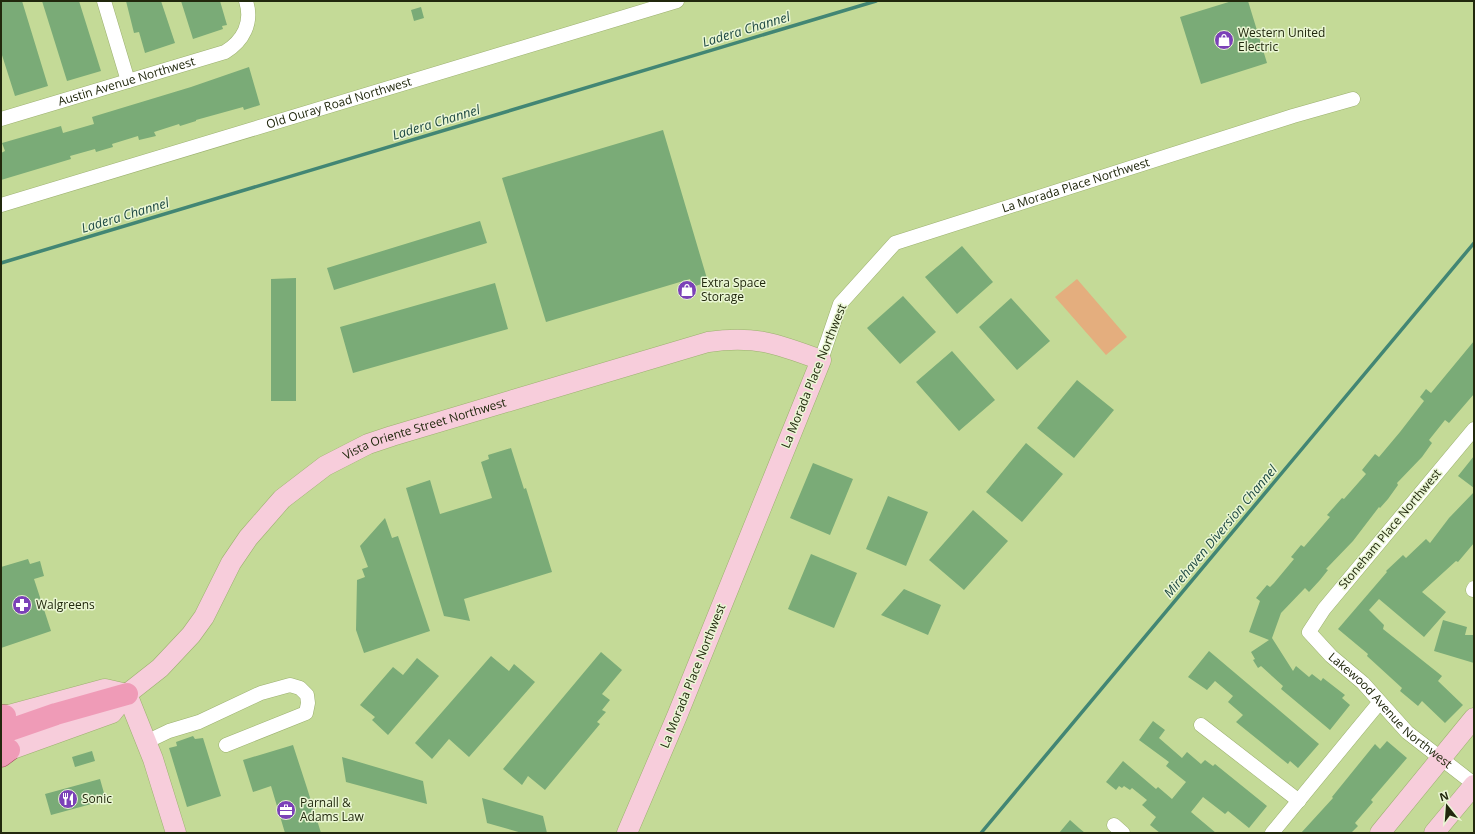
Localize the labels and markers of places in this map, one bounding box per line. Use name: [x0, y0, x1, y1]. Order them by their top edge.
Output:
place label: Western United Electric: [1238, 24, 1325, 55]
shop icon: Western United Electric: [1213, 29, 1235, 51]
place label: Extra Space Storage: [701, 274, 766, 305]
shop icon: Extra Space Storage: [676, 279, 698, 301]
pharmacy icon: Walgreens: [11, 594, 33, 616]
place label: Walgreens: [36, 596, 95, 613]
restaurant icon: Sonic: [57, 788, 79, 810]
place label: Sonic: [82, 790, 112, 807]
place label: Parnall & Adams Law: [300, 794, 364, 825]
office icon: Parnall & Adams Law: [275, 799, 297, 821]

